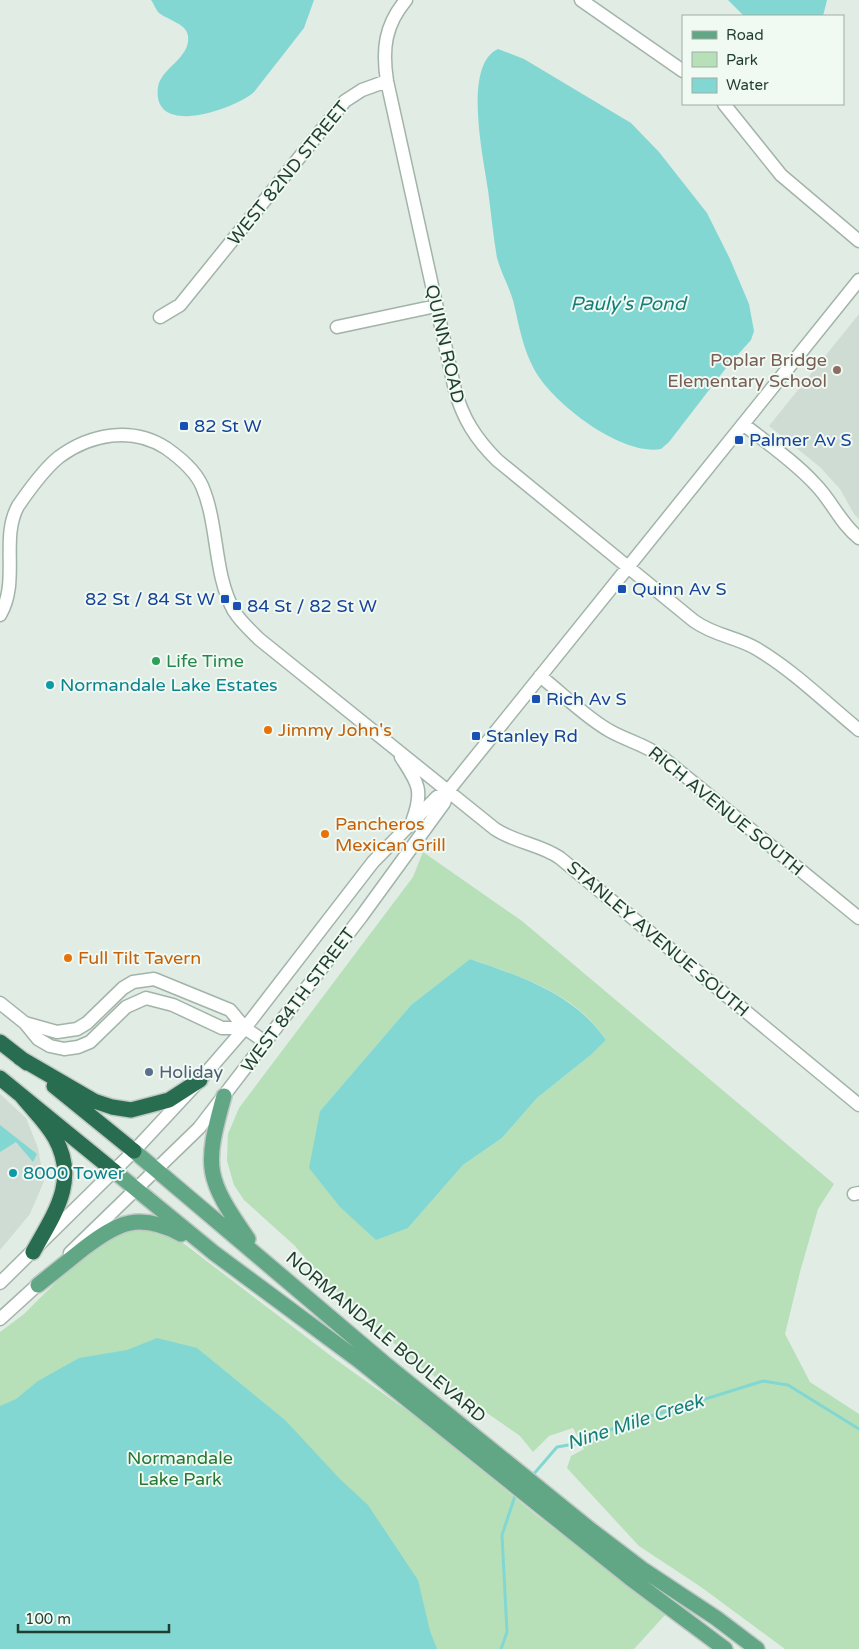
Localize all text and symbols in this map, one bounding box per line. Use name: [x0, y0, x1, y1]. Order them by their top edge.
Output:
legend: [682, 15, 844, 105]
text: Road: [726, 26, 764, 44]
text: Park: [726, 51, 758, 69]
text: Water: [726, 76, 769, 94]
street label: WEST 82ND STREET: [223, 96, 353, 250]
street label: QUINN ROAD: [421, 283, 469, 405]
water label: Pauly's Pond: [570, 293, 688, 315]
place label: Poplar Bridge Elementary School: [667, 349, 827, 392]
marker: Poplar Bridge Elementary School: [831, 364, 843, 376]
place label: 82 St W: [194, 415, 262, 437]
marker: 82 St W: [178, 420, 190, 432]
place label: Palmer Av S: [749, 429, 852, 451]
marker: Palmer Av S: [733, 434, 745, 446]
place label: Quinn Av S: [632, 578, 727, 600]
marker: Quinn Av S: [616, 583, 628, 595]
place label: 82 St / 84 St W: [85, 588, 215, 610]
marker: 82 St / 84 St W: [219, 593, 231, 605]
place label: 84 St / 82 St W: [247, 595, 377, 617]
marker: 84 St / 82 St W: [231, 600, 243, 612]
place label: Life Time: [166, 650, 244, 672]
marker: Life Time: [150, 655, 162, 667]
place label: Normandale Lake Estates: [60, 674, 278, 696]
marker: Normandale Lake Estates: [44, 679, 56, 691]
place label: Rich Av S: [546, 688, 627, 710]
marker: Rich Av S: [530, 693, 542, 705]
place label: Jimmy John's: [278, 719, 392, 741]
marker: Jimmy John's: [262, 724, 274, 736]
place label: Stanley Rd: [486, 725, 578, 747]
marker: Stanley Rd: [470, 730, 482, 742]
street label: RICH AVENUE SOUTH: [644, 742, 808, 880]
place label: Pancheros Mexican Grill: [335, 813, 446, 856]
marker: Pancheros Mexican Grill: [319, 828, 331, 840]
street label: STANLEY AVENUE SOUTH: [562, 856, 754, 1022]
street label: WEST 84TH STREET: [236, 923, 360, 1077]
place label: Full Tilt Tavern: [78, 947, 201, 969]
marker: Full Tilt Tavern: [62, 952, 74, 964]
place label: Holiday: [159, 1061, 224, 1083]
marker: Holiday: [143, 1066, 155, 1078]
place label: 8000 Tower: [23, 1162, 125, 1184]
marker: 8000 Tower: [7, 1167, 19, 1179]
street label: NORMANDALE BOULEVARD: [281, 1247, 491, 1427]
water label: Nine Mile Creek: [564, 1389, 708, 1454]
park label: Normandale Lake Park: [127, 1447, 233, 1490]
scale bar: [18, 1602, 169, 1634]
text: 100 m: [25, 1610, 71, 1628]

